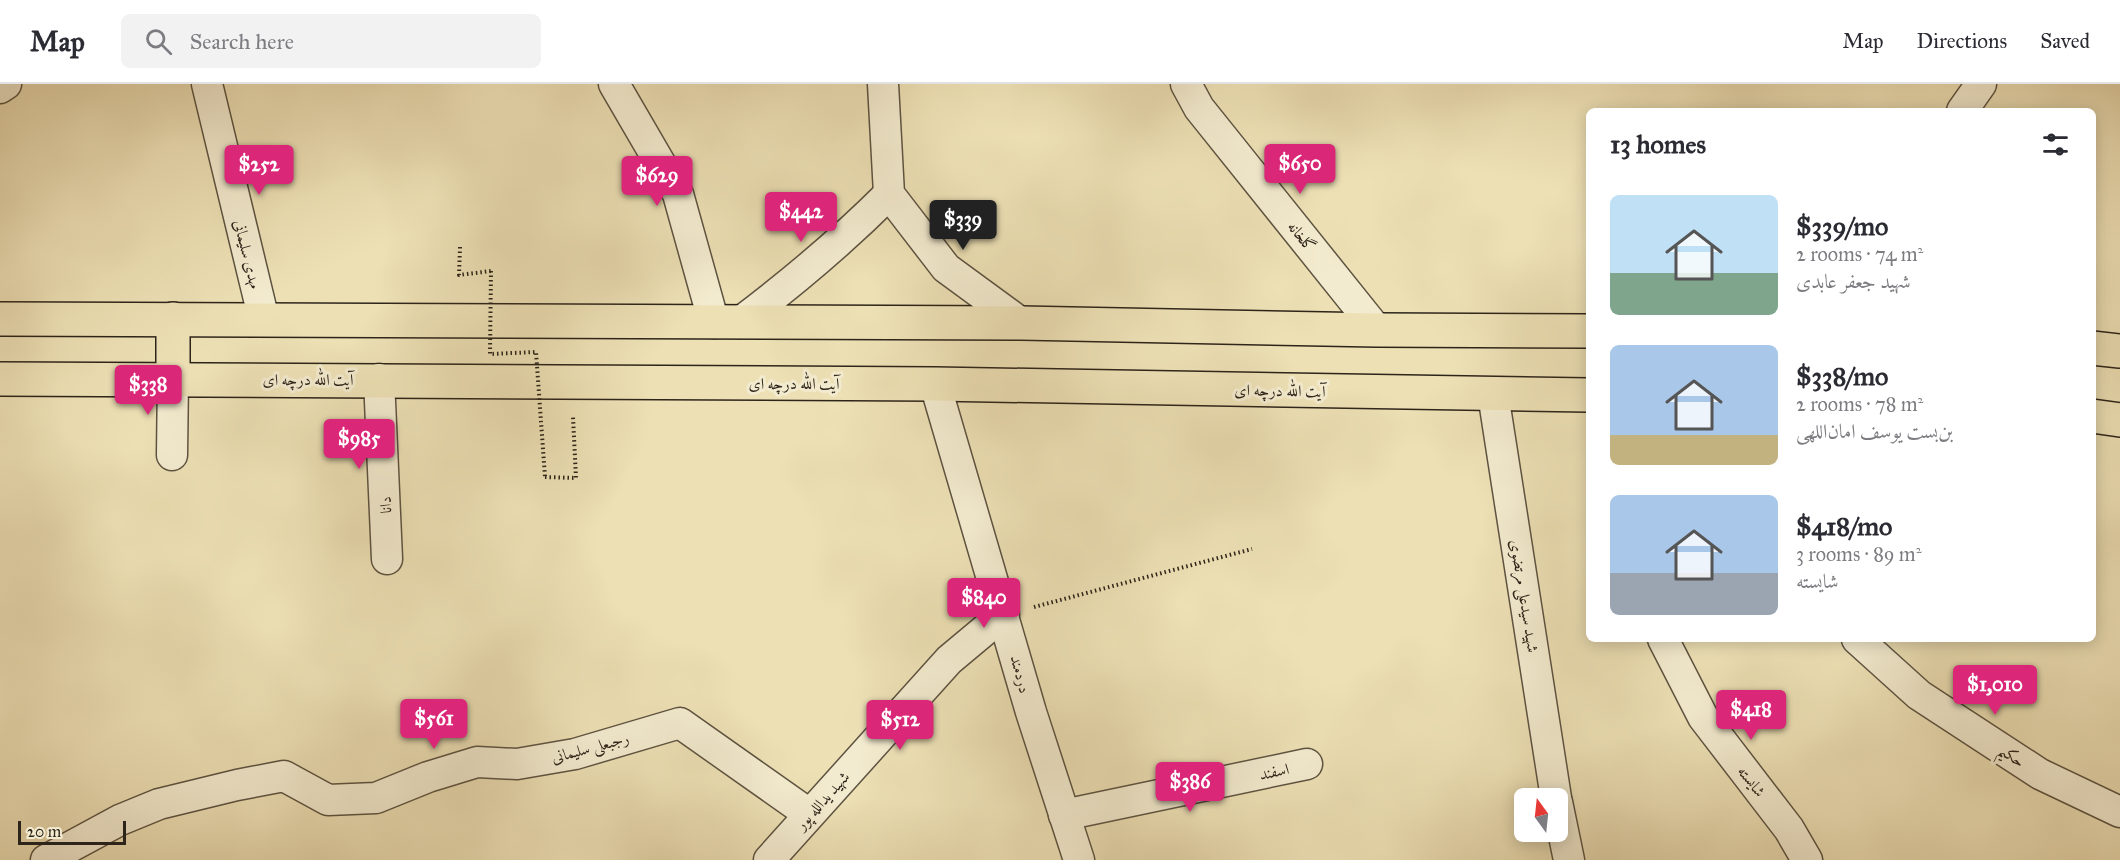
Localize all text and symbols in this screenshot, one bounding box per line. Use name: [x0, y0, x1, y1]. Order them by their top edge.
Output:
search box: [121, 14, 541, 68]
text: Map: [30, 24, 85, 59]
icon: search: [142, 25, 175, 58]
text: Search here: [190, 28, 294, 55]
text: Map: [1843, 28, 1884, 54]
text: Directions: [1917, 28, 2007, 54]
text: Saved: [2040, 28, 2090, 54]
text: 13 homes: [1610, 128, 1706, 160]
icon: filters: [2039, 128, 2072, 161]
pin: $650: [1264, 144, 1336, 195]
pin: $252: [223, 145, 295, 196]
text: $650: [1278, 151, 1322, 175]
text: $252: [239, 152, 279, 176]
pin: $629: [621, 156, 693, 207]
text: $629: [636, 163, 678, 187]
pin: $442: [765, 192, 837, 243]
text: $442: [779, 199, 823, 223]
pin: $339: [927, 200, 999, 251]
text: $339: [944, 207, 982, 231]
text: $339/mo: [1796, 210, 1888, 242]
street label: گلخانه: [1284, 217, 1320, 255]
street label: مهدی سلیمانی: [229, 218, 265, 291]
icon: home: [1658, 219, 1730, 291]
text: 2 rooms · 74 m²: [1796, 242, 1923, 266]
text: شهید جعفر عابدی: [1796, 269, 1911, 293]
text: $338/mo: [1796, 360, 1888, 392]
pin: $338: [112, 365, 184, 416]
street label: آیت الله درچه ای: [262, 367, 355, 391]
icon: home: [1658, 369, 1730, 441]
street label: آیت الله درچه ای: [748, 371, 841, 395]
text: $338: [129, 372, 167, 396]
street label: آیت الله درچه ای: [1234, 377, 1327, 403]
text: 2 rooms · 78 m²: [1796, 392, 1923, 416]
pin: $985: [323, 419, 395, 470]
text: بن‌بست یوسف امان‌اللهی: [1796, 419, 1953, 443]
text: $985: [338, 426, 380, 450]
street label: دانا: [376, 496, 395, 514]
text: $418/mo: [1796, 510, 1892, 542]
icon: home: [1658, 519, 1730, 591]
street label: شهید سیدعلی مرتضوی: [1504, 538, 1543, 654]
text: 3 rooms · 89 m²: [1796, 542, 1921, 566]
text: شایسته: [1796, 569, 1839, 593]
pin: $840: [948, 578, 1020, 629]
text: $840: [961, 585, 1007, 609]
street label: دردمند: [1006, 653, 1035, 695]
pin: $1,010: [1946, 665, 2044, 716]
text: $1,010: [1967, 672, 2023, 696]
pin: $418: [1715, 690, 1787, 741]
text: $418: [1730, 697, 1772, 721]
pin: $561: [398, 699, 470, 750]
pin: $512: [864, 700, 936, 751]
text: $561: [414, 706, 454, 730]
text: $512: [880, 707, 920, 731]
street label: رجبعلی سلیمانی: [549, 728, 632, 769]
street label: حکیم: [1991, 740, 2029, 777]
street label: اسفند: [1257, 759, 1291, 784]
pin: $386: [1154, 762, 1226, 813]
street label: شایسته: [1734, 762, 1770, 801]
street label: شهید یدالله پور: [790, 767, 855, 836]
text: $386: [1170, 769, 1210, 793]
north arrow: [1514, 788, 1568, 842]
map controls: [1514, 788, 1568, 842]
scale bar: [18, 818, 126, 846]
text: 20 m: [27, 822, 61, 841]

